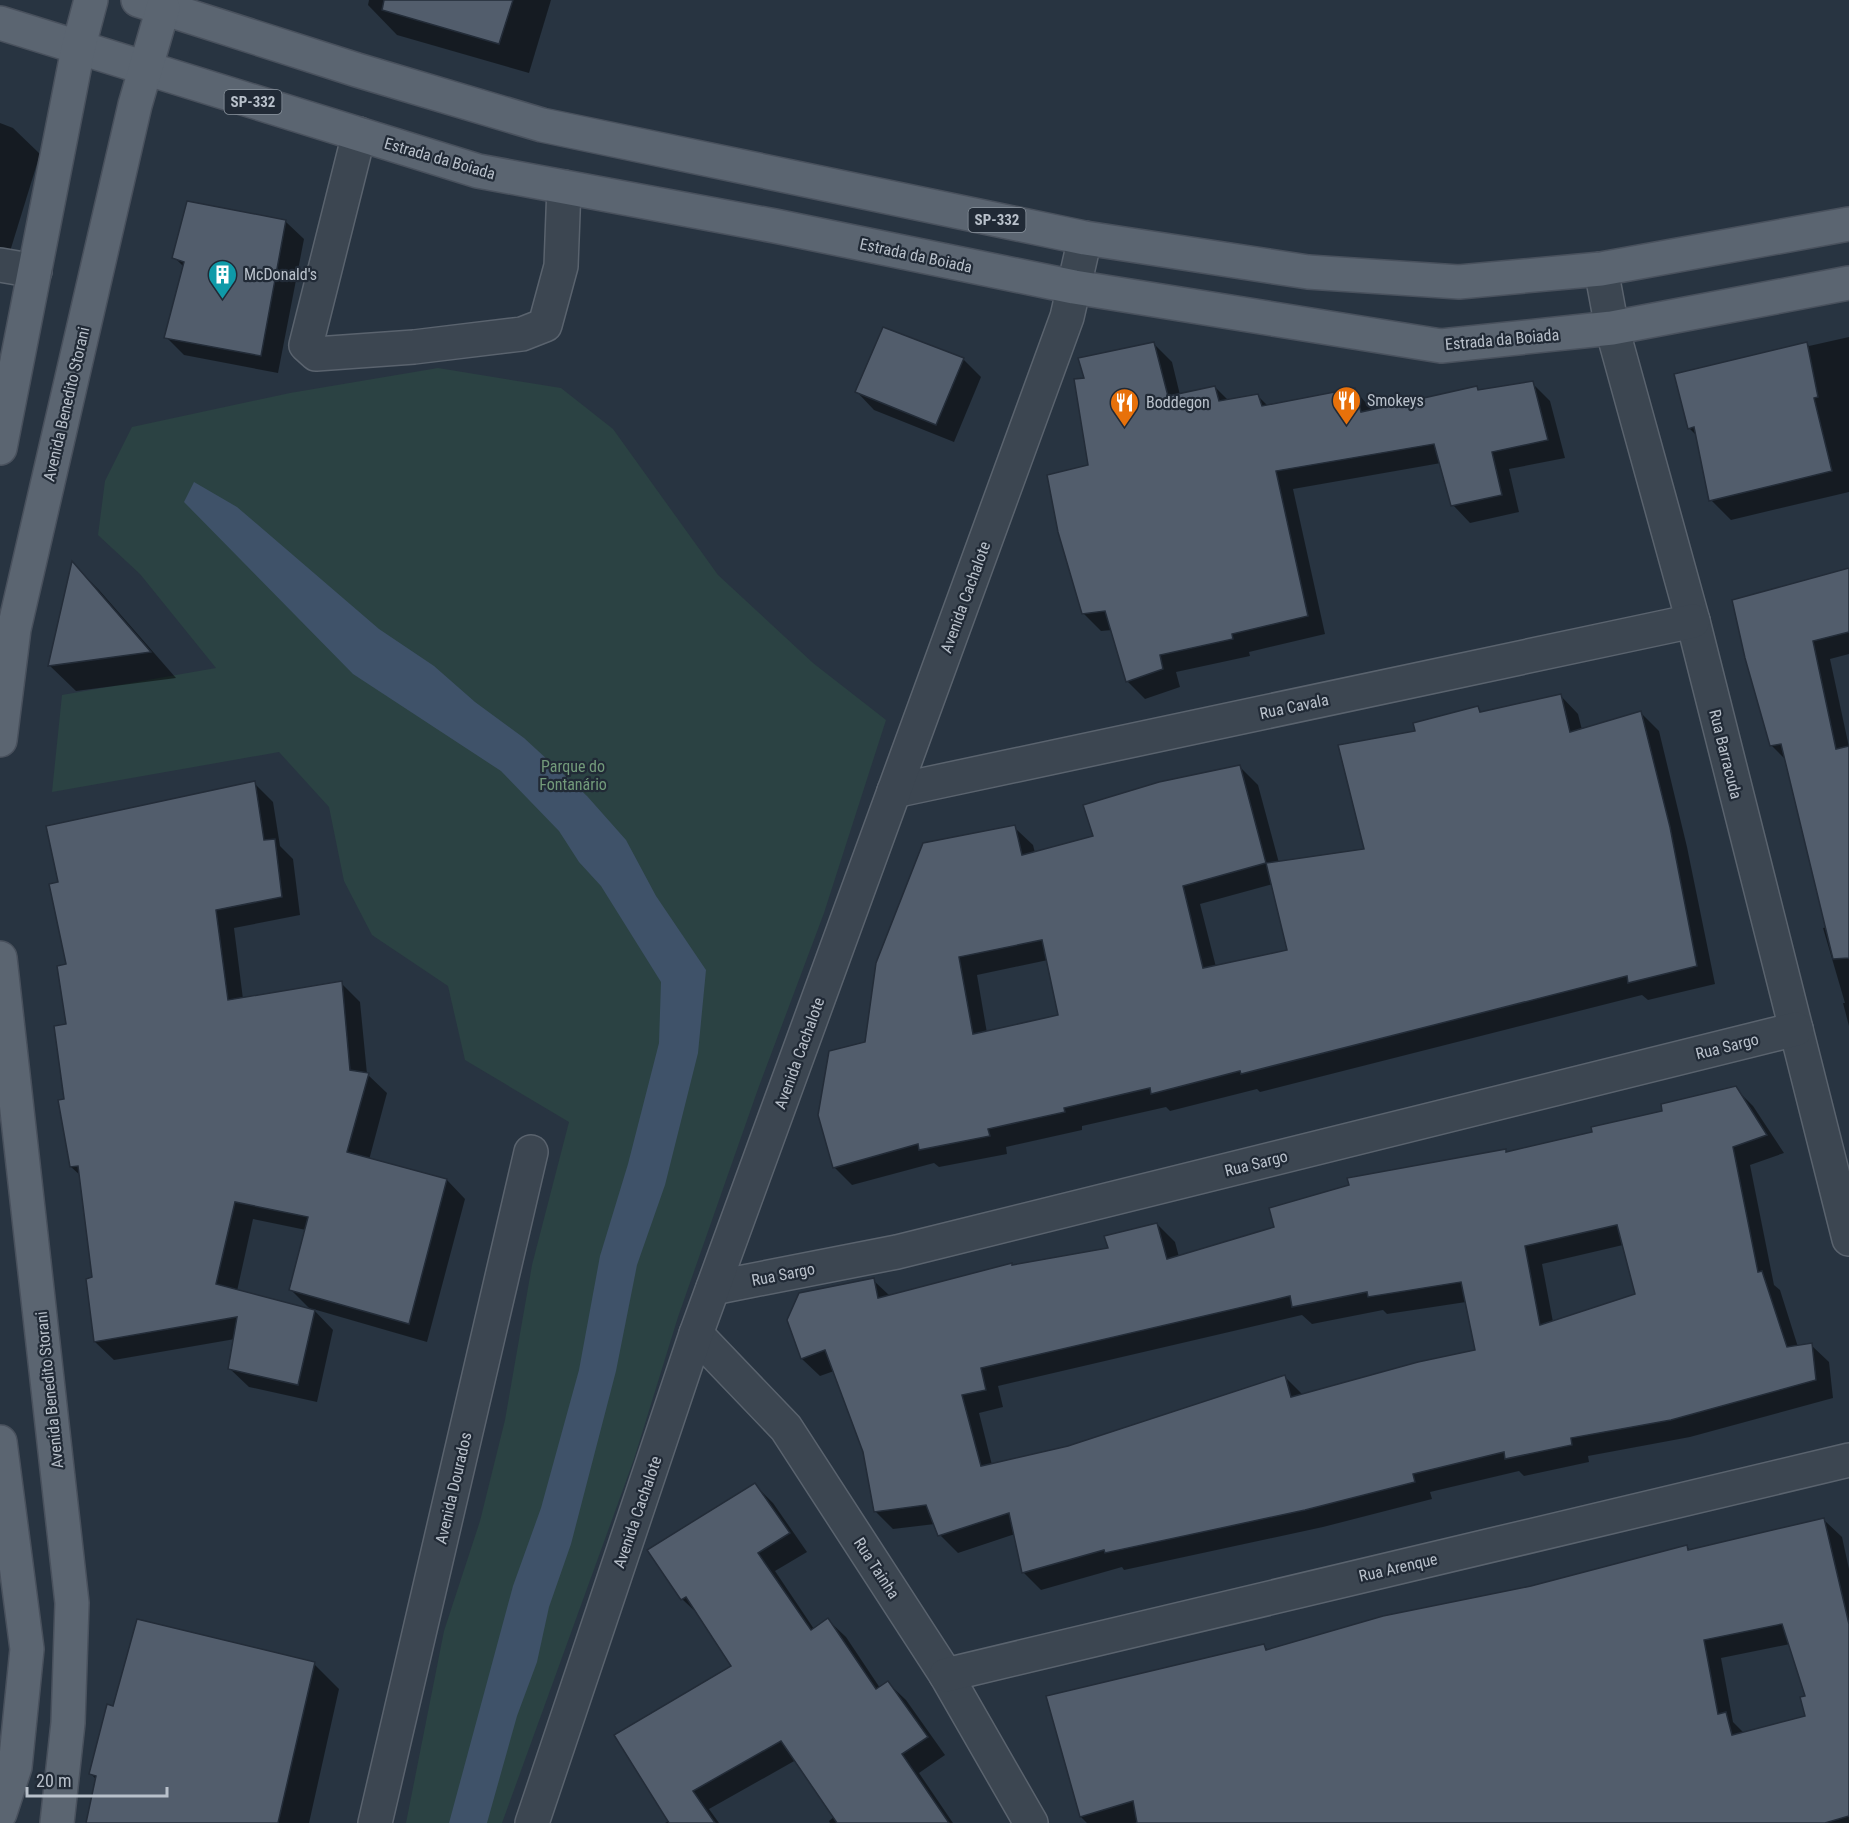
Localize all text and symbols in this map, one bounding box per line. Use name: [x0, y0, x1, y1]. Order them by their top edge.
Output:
road number: SP-332: [224, 90, 282, 114]
street label: Estrada da Boiada: [382, 134, 497, 183]
road number: SP-332: [968, 208, 1026, 232]
street label: Estrada da Boiada: [858, 234, 974, 277]
building icon: McDonald's: [207, 258, 239, 300]
place label: McDonald's: [244, 265, 317, 284]
street label: Avenida Benedito Storani: [39, 325, 93, 483]
street label: Estrada da Boiada: [1444, 325, 1560, 354]
restaurant icon: Smokeys: [1330, 384, 1362, 426]
restaurant icon: Boddegon: [1109, 386, 1141, 428]
place label: Smokeys: [1367, 391, 1424, 410]
place label: Boddegon: [1146, 393, 1210, 412]
street label: Avenida Cachalote: [936, 539, 994, 656]
street label: Rua Cavala: [1258, 690, 1330, 723]
street label: Rua Barracuda: [1705, 707, 1746, 801]
park label: Parque do Fontanário: [539, 757, 607, 794]
street label: Avenida Cachalote: [770, 995, 828, 1112]
street label: Rua Sargo: [1694, 1030, 1761, 1063]
street label: Rua Sargo: [1223, 1147, 1290, 1180]
street label: Rua Sargo: [750, 1259, 816, 1290]
street label: Avenida Benedito Storani: [32, 1311, 67, 1469]
street label: Avenida Dourados: [431, 1430, 476, 1546]
street label: Avenida Cachalote: [609, 1454, 666, 1571]
street label: Rua Tainha: [850, 1534, 903, 1602]
street label: Rua Arenque: [1357, 1549, 1439, 1586]
scale bar: [27, 1760, 166, 1798]
text: 20 m: [36, 1770, 71, 1791]

